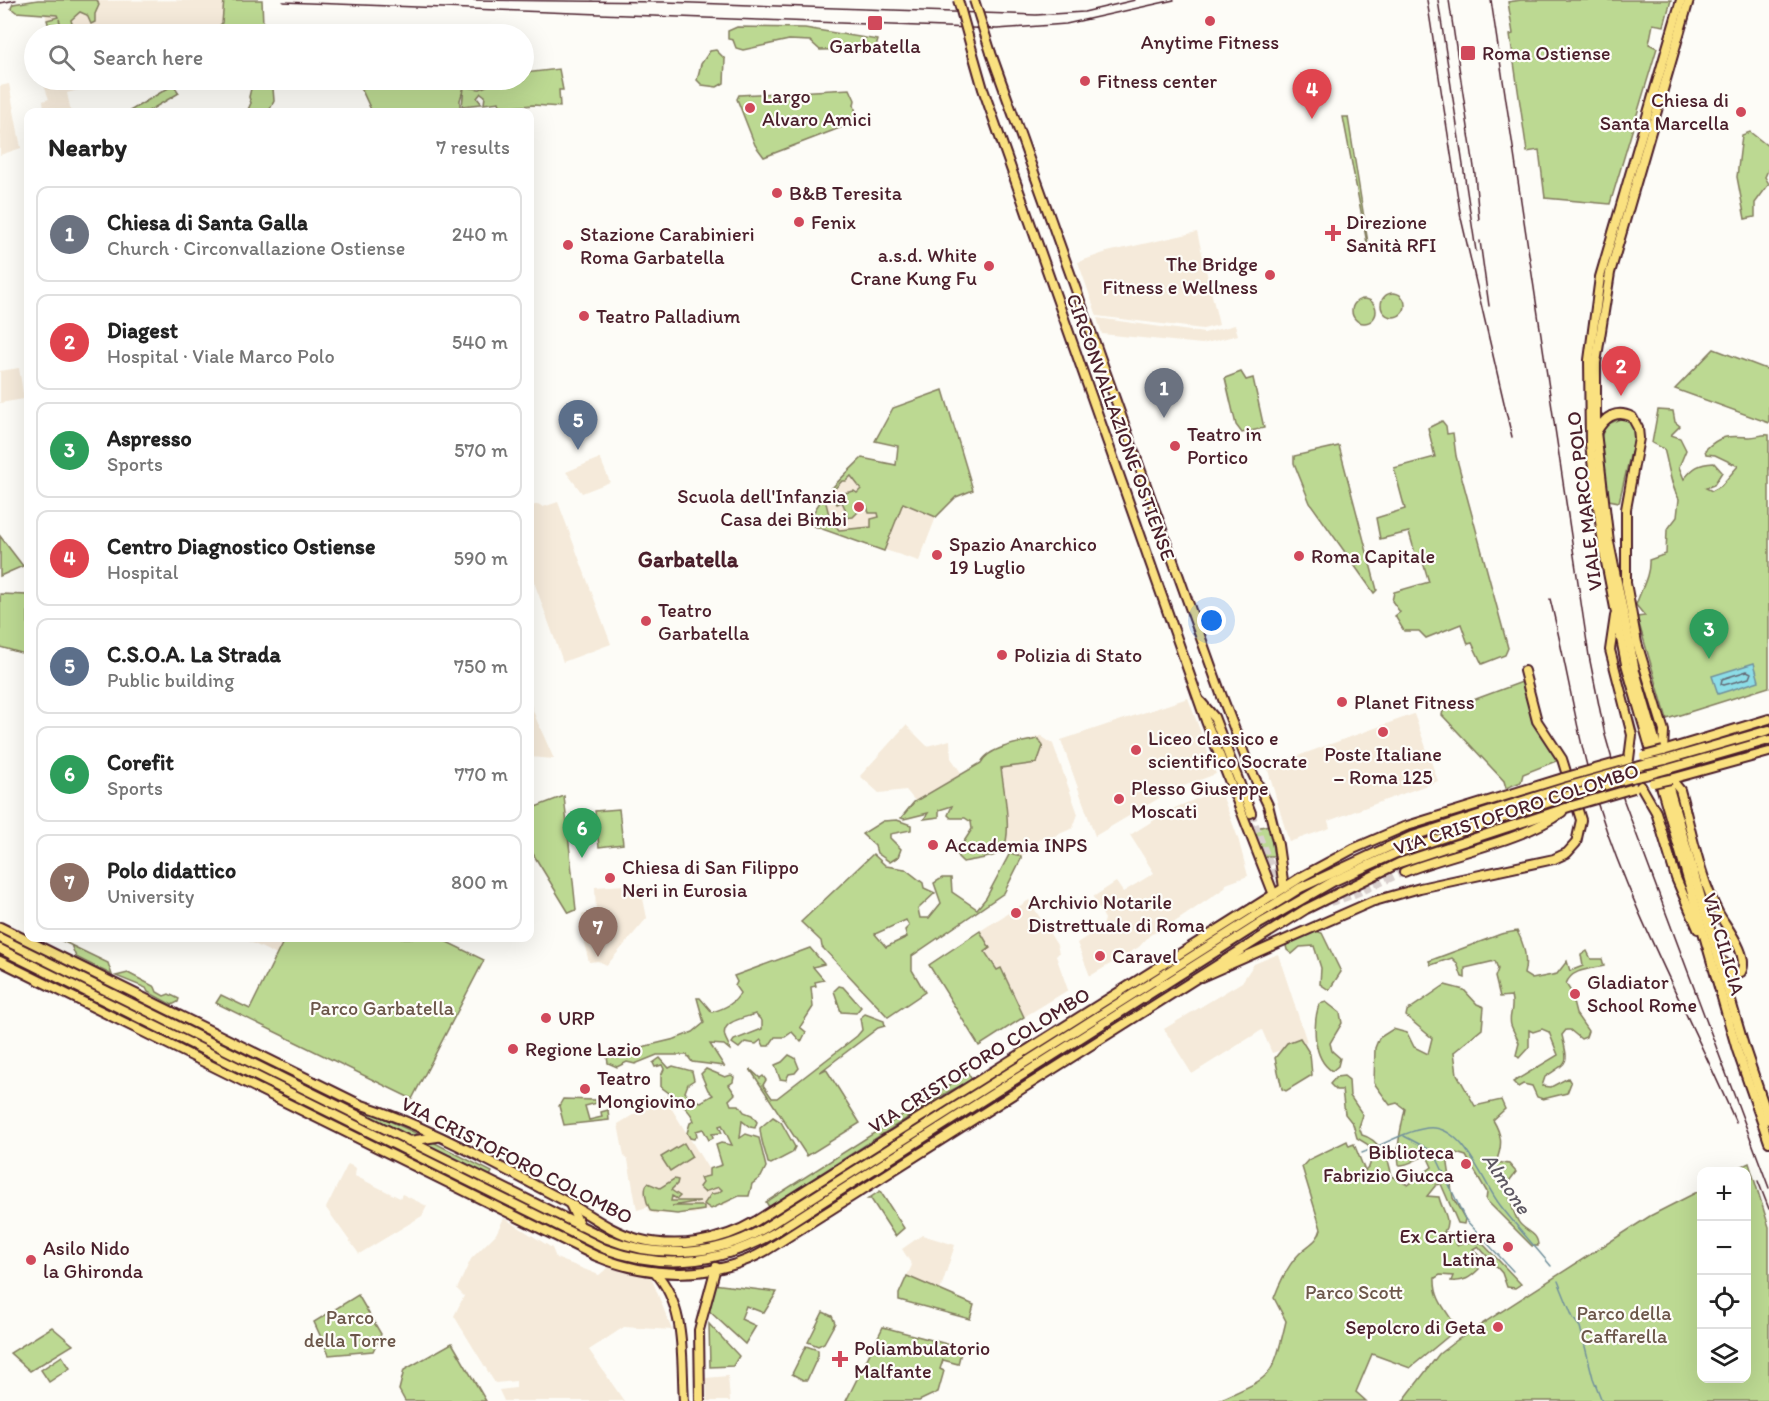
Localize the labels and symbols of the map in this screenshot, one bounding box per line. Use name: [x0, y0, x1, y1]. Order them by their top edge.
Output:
marker: Garbatella: [866, 14, 884, 32]
marker: Anytime Fitness: [1203, 14, 1217, 28]
place label: Anytime Fitness: [1141, 30, 1279, 54]
place label: Garbatella: [829, 34, 921, 58]
place label: Roma Ostiense: [1482, 41, 1611, 65]
marker: Roma Ostiense: [1459, 44, 1477, 62]
place label: Fitness center: [1097, 69, 1218, 93]
pin: 4: [1292, 70, 1332, 119]
marker: Fitness center: [1078, 74, 1092, 88]
place label: Largo Alvaro Amici: [762, 84, 872, 131]
place label: Chiesa di Santa Marcella: [1600, 88, 1729, 135]
marker: Largo Alvaro Amici: [743, 101, 757, 115]
marker: Chiesa di Santa Marcella: [1734, 105, 1748, 119]
place label: B&B Teresita: [789, 181, 903, 205]
marker: B&B Teresita: [770, 186, 784, 200]
place label: Fenix: [811, 210, 857, 234]
place label: Direzione Sanità RFI: [1346, 210, 1436, 257]
marker: Fenix: [792, 215, 806, 229]
place label: Stazione Carabinieri Roma Garbatella: [580, 222, 755, 269]
marker: Direzione Sanità RFI: [1324, 224, 1342, 242]
marker: Stazione Carabinieri Roma Garbatella: [561, 238, 575, 252]
place label: a.s.d. White Crane Kung Fu: [850, 243, 977, 290]
place label: The Bridge Fitness e Wellness: [1102, 252, 1258, 299]
marker: a.s.d. White Crane Kung Fu: [982, 259, 996, 273]
marker: The Bridge Fitness e Wellness: [1263, 268, 1277, 282]
street label: CIRCONVALLAZIONE OSTIENSE: [1061, 290, 1181, 564]
place label: Teatro Palladium: [596, 304, 741, 328]
marker: Teatro Palladium: [577, 309, 591, 323]
pin: 2: [1602, 346, 1640, 396]
pin: 1: [1144, 368, 1184, 418]
pin: 5: [558, 400, 598, 450]
street label: VIALE MARCO POLO: [1561, 410, 1607, 592]
place label: Teatro in Portico: [1187, 422, 1262, 469]
marker: Teatro in Portico: [1168, 439, 1182, 453]
place label: Scuola dell'Infanzia Casa dei Bimbi: [677, 484, 848, 531]
marker: Scuola dell'Infanzia Casa dei Bimbi: [852, 500, 866, 514]
place label: Spazio Anarchico 19 Luglio: [949, 532, 1097, 579]
place label: Roma Capitale: [1311, 544, 1435, 568]
district label: Garbatella: [638, 546, 739, 573]
marker: Spazio Anarchico 19 Luglio: [930, 548, 944, 562]
marker: Roma Capitale: [1292, 549, 1306, 563]
place label: Teatro Garbatella: [658, 598, 750, 645]
your location: [1197, 606, 1226, 635]
pin: 3: [1690, 610, 1728, 659]
marker: Teatro Garbatella: [639, 614, 653, 628]
place label: Polizia di Stato: [1014, 643, 1142, 667]
marker: Polizia di Stato: [995, 648, 1009, 662]
place label: Planet Fitness: [1354, 690, 1475, 714]
marker: Planet Fitness: [1335, 695, 1349, 709]
marker: Poste Italiane – Roma 125: [1376, 725, 1390, 739]
place label: Liceo classico e scientifico Socrate: [1148, 726, 1307, 773]
place label: Poste Italiane – Roma 125: [1324, 742, 1442, 789]
marker: Liceo classico e scientifico Socrate: [1129, 743, 1143, 757]
street label: VIA CRISTOFORO COLOMBO: [1390, 758, 1642, 860]
place label: Plesso Giuseppe Moscati: [1131, 776, 1269, 823]
marker: Plesso Giuseppe Moscati: [1112, 792, 1126, 806]
pin: 6: [562, 808, 602, 858]
place label: Accademia INPS: [945, 833, 1088, 857]
marker: Accademia INPS: [926, 838, 940, 852]
place label: Chiesa di San Filippo Neri in Eurosia: [622, 855, 799, 902]
marker: Chiesa di San Filippo Neri in Eurosia: [603, 871, 617, 885]
place label: Archivio Notarile Distrettuale di Roma: [1028, 890, 1205, 937]
street label: VIA CILICIA: [1698, 890, 1750, 998]
marker: Archivio Notarile Distrettuale di Roma: [1009, 906, 1023, 920]
pin: 7: [578, 908, 618, 957]
place label: Caravel: [1112, 944, 1178, 968]
marker: Caravel: [1093, 949, 1107, 963]
place label: Gladiator School Rome: [1587, 970, 1697, 1017]
street label: VIA CRISTOFORO COLOMBO: [864, 982, 1094, 1138]
marker: Gladiator School Rome: [1568, 987, 1582, 1001]
park label: Parco Garbatella: [310, 996, 455, 1020]
place label: URP: [558, 1006, 595, 1030]
marker: URP: [539, 1011, 553, 1025]
place label: Regione Lazio: [525, 1037, 641, 1061]
marker: Regione Lazio: [506, 1042, 520, 1056]
place label: Teatro Mongiovino: [597, 1066, 696, 1113]
marker: Teatro Mongiovino: [578, 1082, 592, 1096]
street label: VIA CRISTOFORO COLOMBO: [397, 1091, 637, 1229]
place label: Biblioteca Fabrizio Giucca: [1323, 1140, 1455, 1187]
water label: Almone: [1477, 1147, 1537, 1219]
marker: Biblioteca Fabrizio Giucca: [1459, 1157, 1473, 1171]
place label: Ex Cartiera Latina: [1399, 1224, 1497, 1271]
place label: Asilo Nido la Ghironda: [43, 1236, 144, 1283]
marker: Ex Cartiera Latina: [1501, 1240, 1515, 1254]
marker: Asilo Nido la Ghironda: [24, 1253, 38, 1267]
park label: Parco Scott: [1305, 1280, 1403, 1304]
park label: Parco della Caffarella: [1576, 1301, 1672, 1348]
park label: Parco della Torre: [304, 1305, 396, 1352]
place label: Sepolcro di Geta: [1345, 1315, 1487, 1339]
marker: Sepolcro di Geta: [1491, 1320, 1505, 1334]
place label: Poliambulatorio Malfante: [854, 1336, 990, 1383]
marker: Poliambulatorio Malfante: [831, 1350, 849, 1368]

